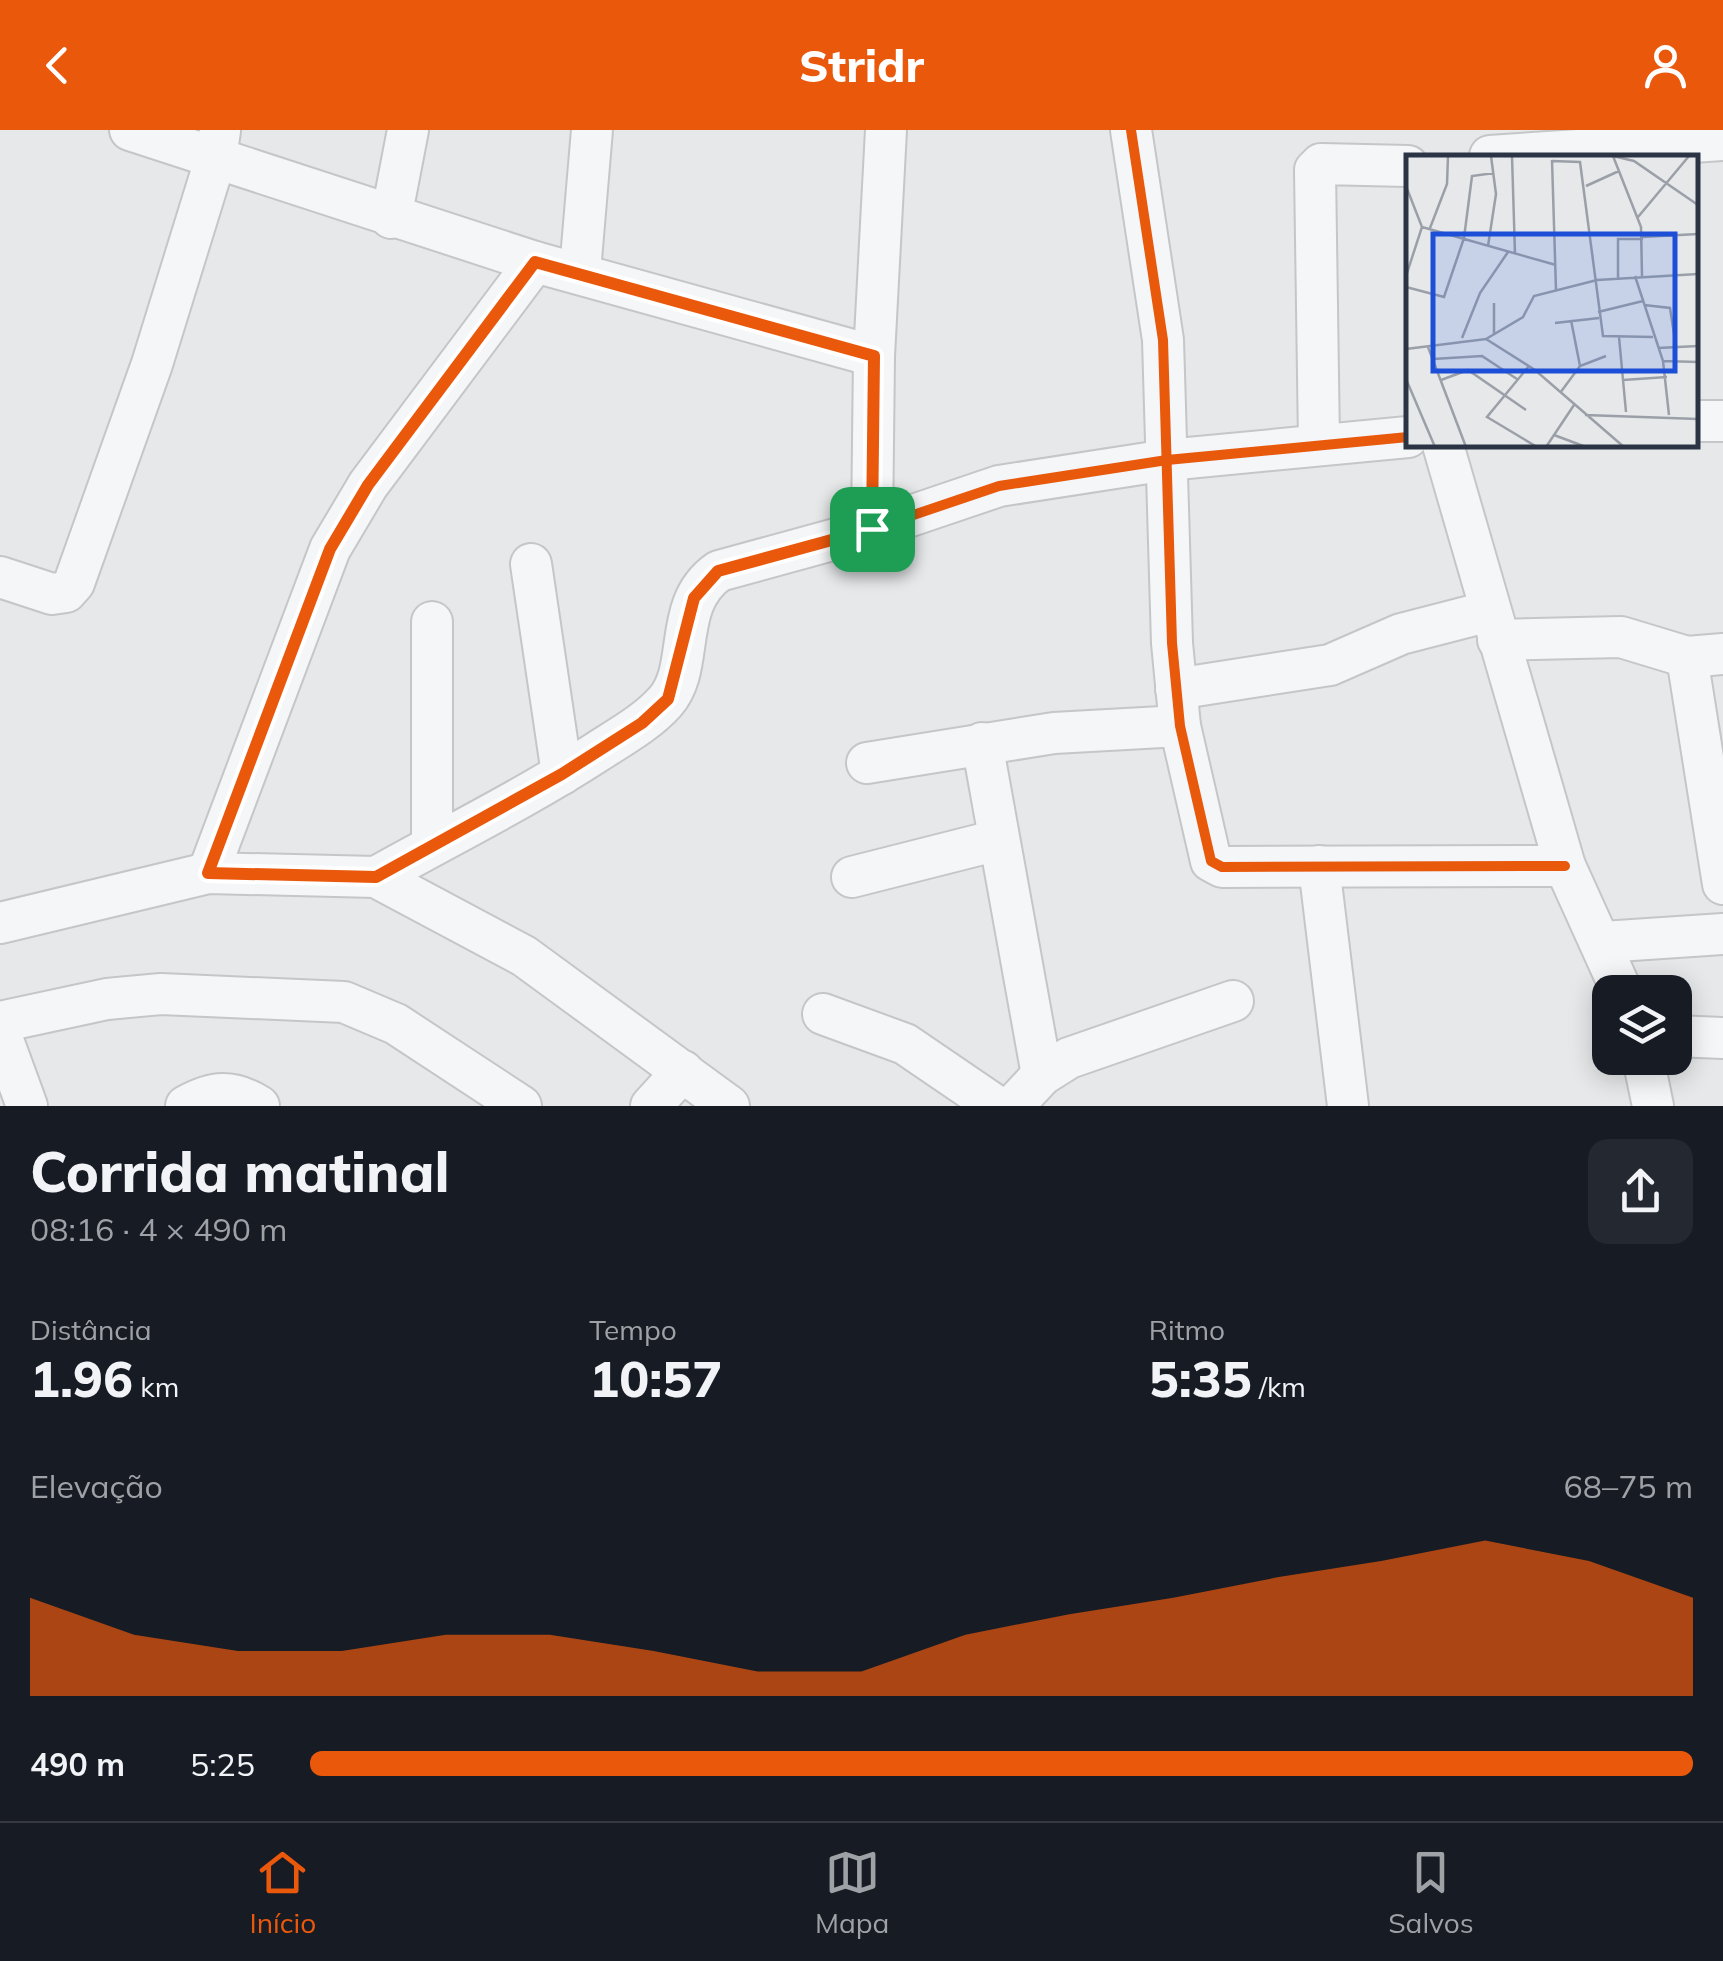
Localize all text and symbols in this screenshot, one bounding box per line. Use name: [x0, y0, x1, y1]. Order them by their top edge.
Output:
text: Stridr: [799, 37, 924, 93]
icon: back: [30, 38, 85, 93]
icon: person: [1638, 38, 1693, 93]
inset map: [1406, 155, 1698, 448]
pin: [830, 487, 915, 572]
icon: arrive: [845, 502, 900, 557]
map controls: [1592, 975, 1692, 1075]
button: layers: [1592, 975, 1692, 1075]
text: Corrida matinal: [30, 1137, 450, 1206]
button: share: [1588, 1139, 1693, 1244]
text: 08:16 · 4 × 490 m: [30, 1209, 287, 1249]
text: Distância: [30, 1312, 152, 1347]
text: Tempo: [589, 1312, 677, 1347]
text: Ritmo: [1149, 1312, 1225, 1347]
text: 1.96: [30, 1347, 133, 1410]
text: 10:57: [589, 1347, 722, 1410]
text: 5:35: [1149, 1347, 1252, 1410]
text: km: [133, 1369, 179, 1404]
text: /km: [1252, 1369, 1306, 1404]
text: Elevação: [30, 1466, 163, 1506]
text: 68–75 m: [1564, 1466, 1693, 1506]
text: 490 m: [30, 1744, 125, 1784]
text: 5:25: [190, 1744, 255, 1784]
tab: Início: [249, 1845, 316, 1940]
tab: Mapa: [815, 1845, 889, 1940]
tab: Salvos: [1388, 1845, 1474, 1940]

